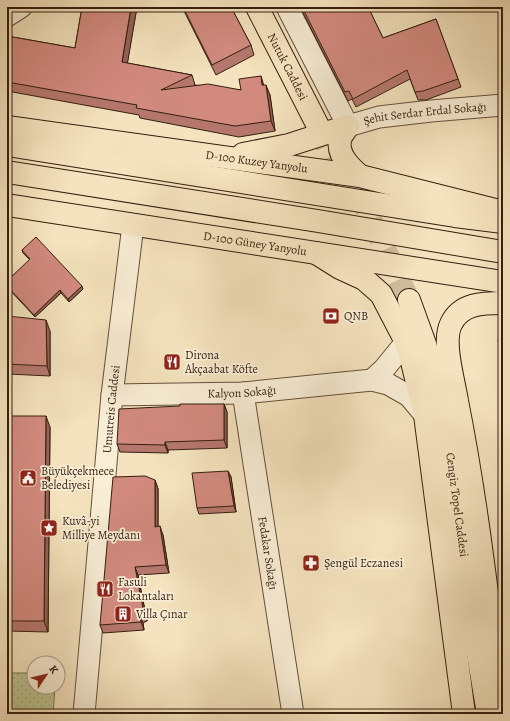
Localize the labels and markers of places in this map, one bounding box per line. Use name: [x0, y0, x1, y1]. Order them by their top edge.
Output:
bank icon: QNB: [321, 306, 341, 326]
place label: QNB: [344, 308, 368, 324]
place label: Dirona Akçaabat Köfte: [184, 347, 258, 377]
restaurant icon: Dirona Akçaabat Köfte: [162, 352, 182, 372]
place label: Büyükçekmece Belediyesi: [41, 463, 114, 493]
public building icon: Büyükçekmece Belediyesi: [18, 468, 38, 488]
place label: Kuvâ-yi Milliye Meydanı: [62, 513, 140, 543]
place icon: Kuvâ-yi Milliye Meydanı: [39, 518, 59, 538]
pharmacy icon: Şengül Eczanesi: [301, 553, 321, 573]
place label: Şengül Eczanesi: [324, 555, 403, 571]
place label: Fasuli Lokantaları: [118, 574, 174, 604]
restaurant icon: Fasuli Lokantaları: [95, 579, 115, 599]
building icon: Villa Çınar: [113, 604, 133, 624]
place label: Villa Çınar: [135, 606, 188, 622]

